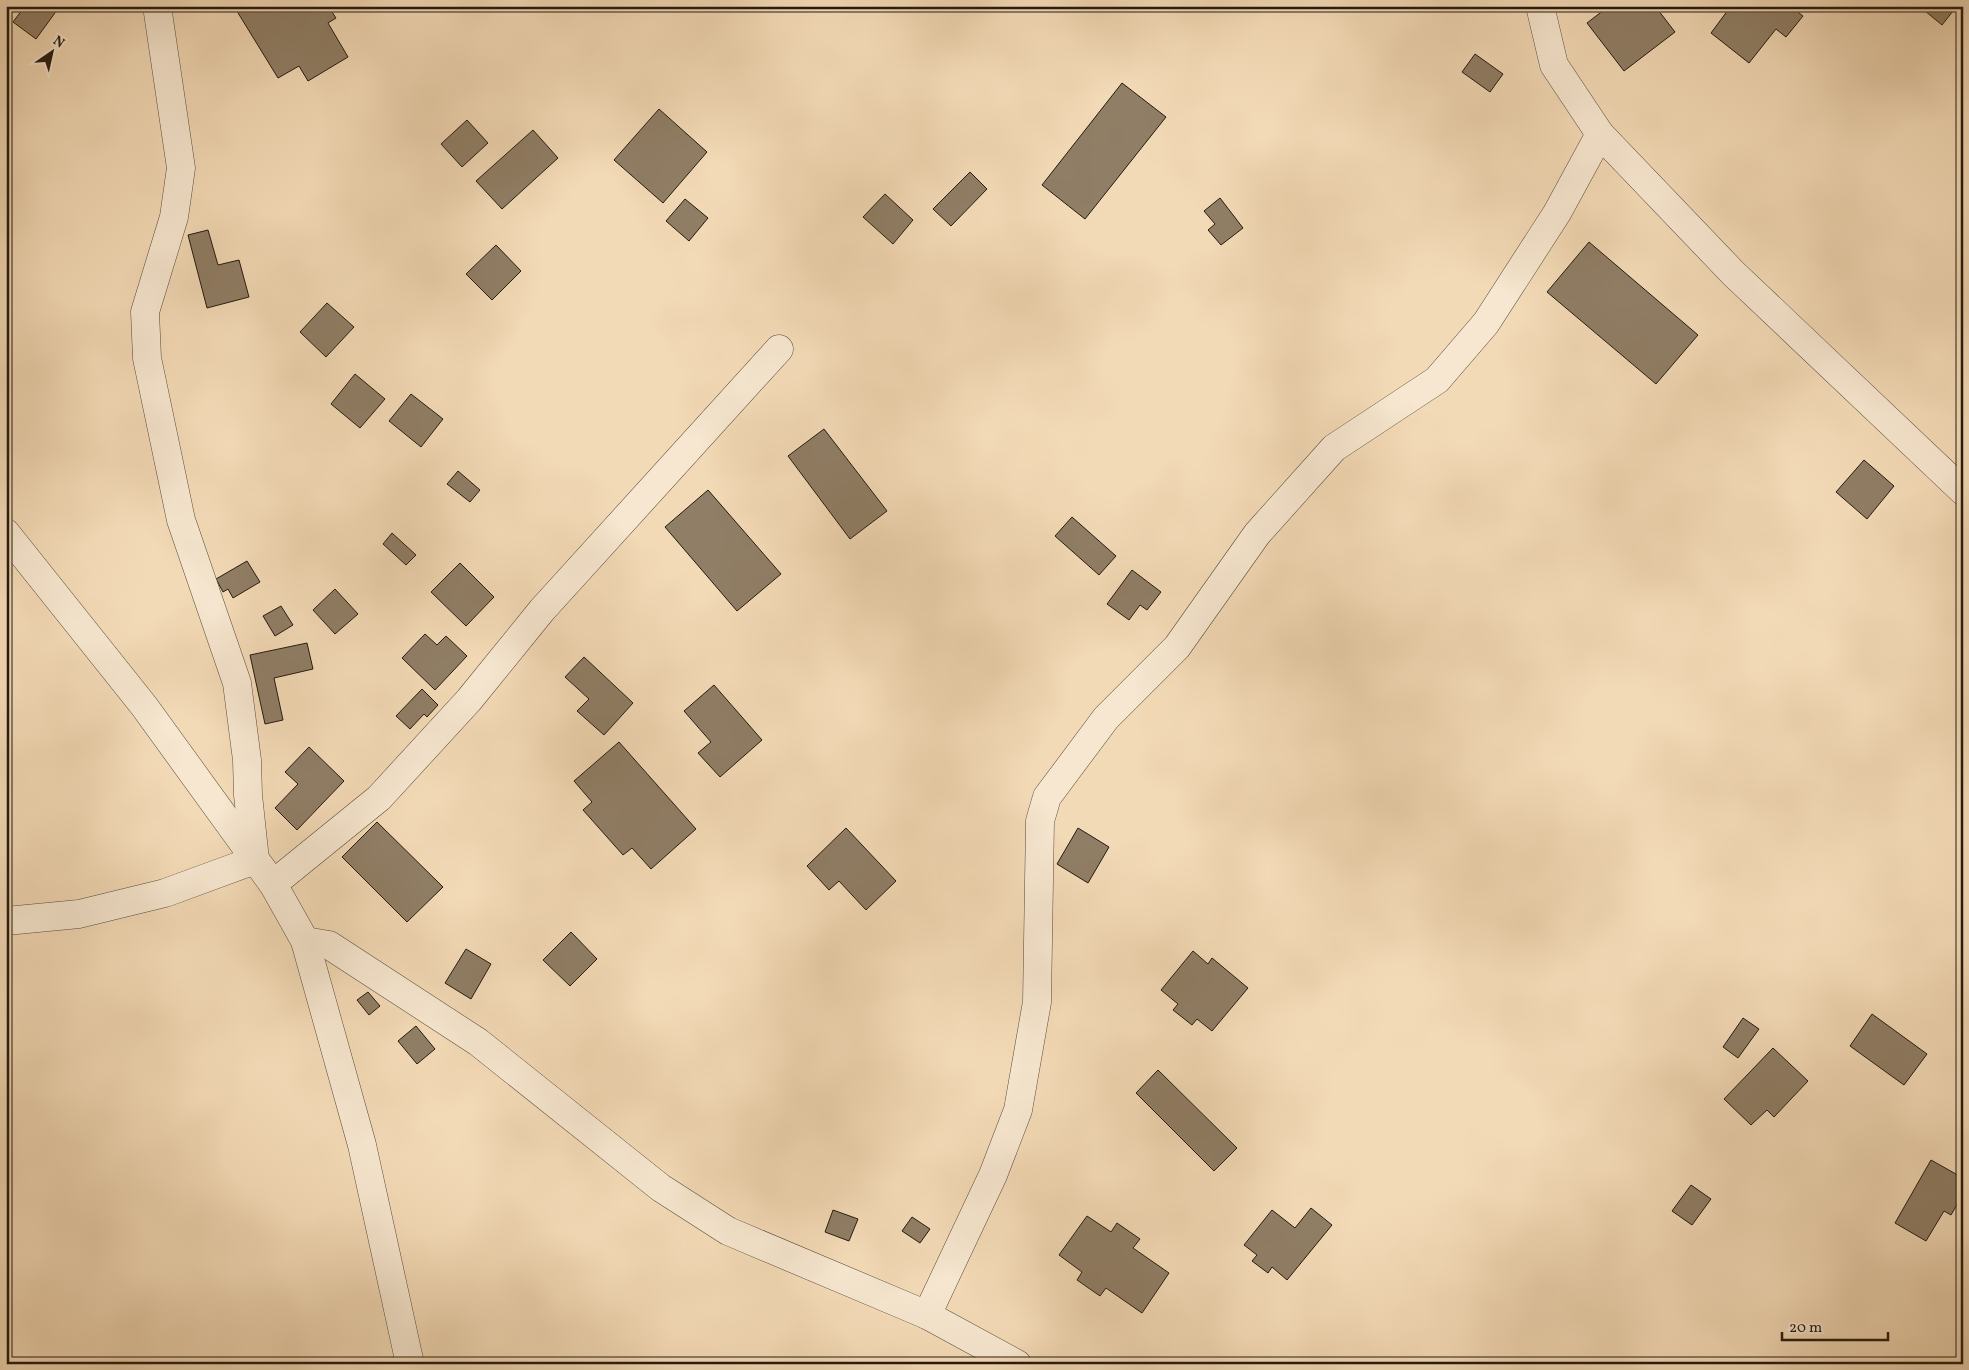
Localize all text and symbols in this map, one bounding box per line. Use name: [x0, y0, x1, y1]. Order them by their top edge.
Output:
north arrow: [28, 28, 78, 78]
text: N: [49, 32, 68, 53]
scale bar: [1782, 1310, 1888, 1342]
text: 20 m: [1789, 1318, 1822, 1339]

